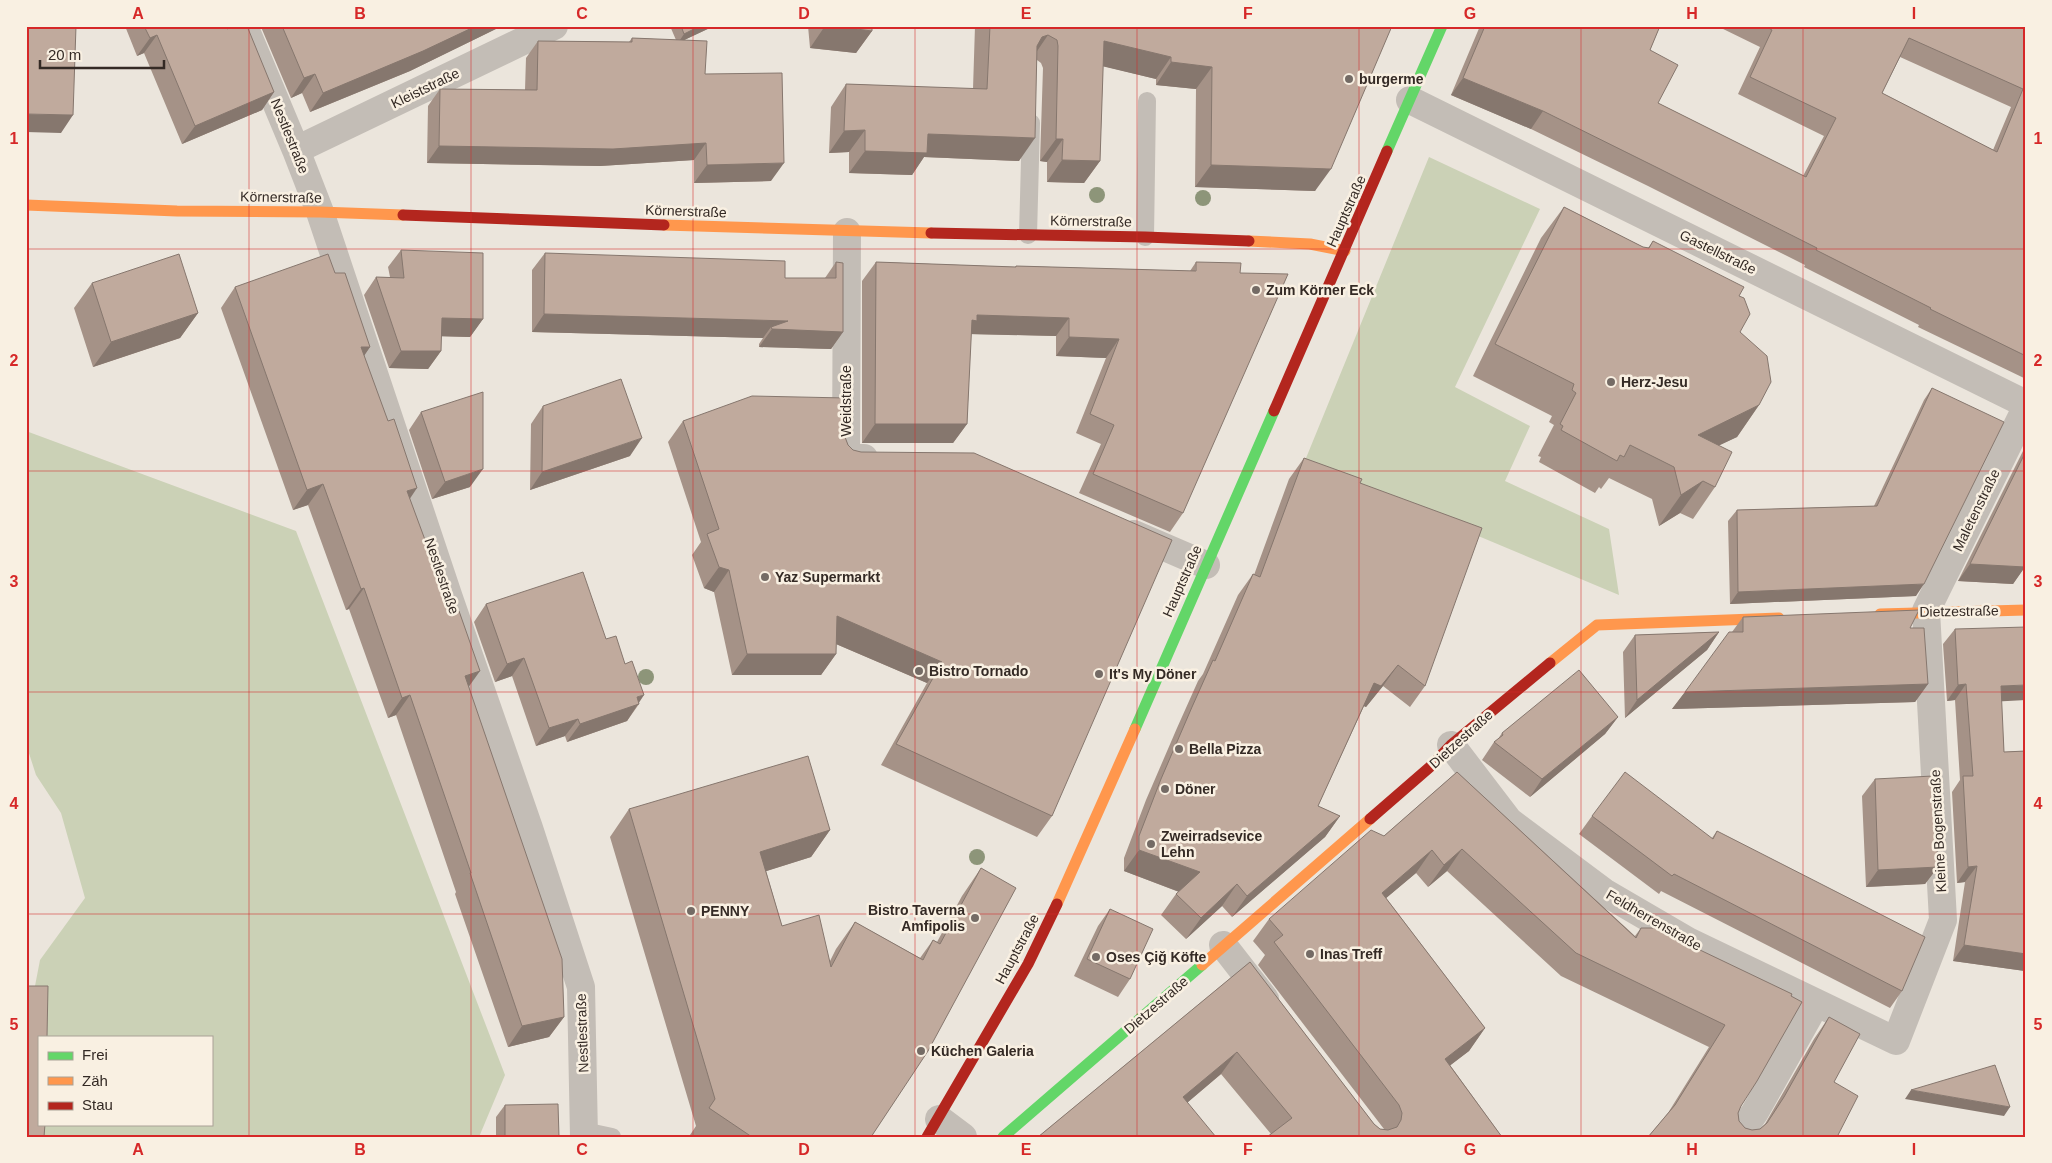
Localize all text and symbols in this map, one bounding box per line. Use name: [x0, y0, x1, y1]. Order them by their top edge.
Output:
text: A: [132, 5, 144, 22]
text: B: [354, 5, 366, 22]
text: C: [576, 5, 588, 22]
text: D: [798, 5, 810, 22]
text: E: [1021, 5, 1032, 22]
text: F: [1243, 5, 1253, 22]
text: G: [1464, 5, 1476, 22]
text: H: [1686, 5, 1698, 22]
text: I: [1912, 5, 1916, 22]
scale bar: [40, 38, 164, 70]
text: 20 m: [48, 46, 81, 63]
street label: Kleiststraße: [388, 65, 462, 111]
place label: burgerme: [1359, 71, 1424, 87]
marker: burgerme: [1343, 73, 1355, 85]
street label: Nestlestraße: [268, 96, 312, 176]
text: 1: [10, 130, 19, 147]
text: 1: [2034, 130, 2043, 147]
street label: Hauptstraße: [1323, 172, 1369, 249]
street label: Körnerstraße: [240, 188, 322, 206]
street label: Körnerstraße: [645, 202, 727, 220]
street label: Körnerstraße: [1050, 212, 1132, 230]
street label: Gastellstraße: [1677, 227, 1759, 278]
place label: Zum Körner Eck: [1266, 282, 1374, 298]
marker: Zum Körner Eck: [1250, 284, 1262, 296]
text: 2: [10, 352, 19, 369]
text: 2: [2034, 352, 2043, 369]
street label: Weidstraße: [838, 365, 854, 437]
place label: Herz-Jesu: [1621, 374, 1688, 390]
marker: Herz-Jesu: [1605, 376, 1617, 388]
street label: Maletenstraße: [1949, 466, 2003, 554]
street label: Nestlestraße: [422, 536, 463, 616]
street label: Hauptstraße: [1159, 542, 1205, 619]
place label: Yaz Supermarkt: [775, 569, 880, 585]
marker: Yaz Supermarkt: [759, 571, 771, 583]
text: 3: [10, 573, 19, 590]
text: 3: [2034, 573, 2043, 590]
street label: Dietzestraße: [1919, 602, 1999, 620]
place label: Bistro Tornado: [929, 663, 1028, 679]
marker: Bistro Tornado: [913, 665, 925, 677]
place label: It's My Döner: [1109, 666, 1197, 682]
marker: It's My Döner: [1093, 668, 1105, 680]
street label: Dietzestraße: [1426, 706, 1496, 771]
place label: Bella Pizza: [1189, 741, 1262, 757]
marker: Bella Pizza: [1173, 743, 1185, 755]
street label: Kleine Bogenstraße: [1927, 769, 1949, 893]
place label: Döner: [1175, 781, 1216, 797]
marker: Döner: [1159, 783, 1171, 795]
text: 4: [10, 795, 19, 812]
text: 4: [2034, 795, 2043, 812]
place label: Zweirradsevice Lehn: [1161, 828, 1262, 860]
marker: Zweirradsevice Lehn: [1145, 838, 1157, 850]
street label: Feldherrenstraße: [1603, 886, 1705, 954]
place label: Bistro Taverna Amfipolis: [868, 902, 965, 934]
place label: PENNY: [701, 903, 750, 919]
marker: PENNY: [685, 905, 697, 917]
street label: Hauptstraße: [992, 911, 1042, 987]
marker: Bistro Taverna Amfipolis: [969, 912, 981, 924]
place label: Inas Treff: [1320, 946, 1383, 962]
marker: Inas Treff: [1304, 948, 1316, 960]
place label: Oses Çiğ Köfte: [1106, 949, 1207, 965]
marker: Oses Çiğ Köfte: [1090, 951, 1102, 963]
street label: Dietzestraße: [1121, 973, 1191, 1037]
street label: Nestlestraße: [573, 993, 591, 1073]
text: 5: [10, 1016, 19, 1033]
text: 5: [2034, 1016, 2043, 1033]
legend: [38, 1036, 212, 1126]
place label: Küchen Galeria: [931, 1043, 1034, 1059]
marker: Küchen Galeria: [915, 1045, 927, 1057]
text: Frei: [82, 1046, 108, 1063]
text: Zäh: [82, 1072, 108, 1089]
text: Stau: [82, 1096, 113, 1113]
text: A: [132, 1141, 144, 1158]
text: B: [354, 1141, 366, 1158]
text: C: [576, 1141, 588, 1158]
text: D: [798, 1141, 810, 1158]
text: E: [1021, 1141, 1032, 1158]
text: F: [1243, 1141, 1253, 1158]
text: G: [1464, 1141, 1476, 1158]
text: H: [1686, 1141, 1698, 1158]
text: I: [1912, 1141, 1916, 1158]

